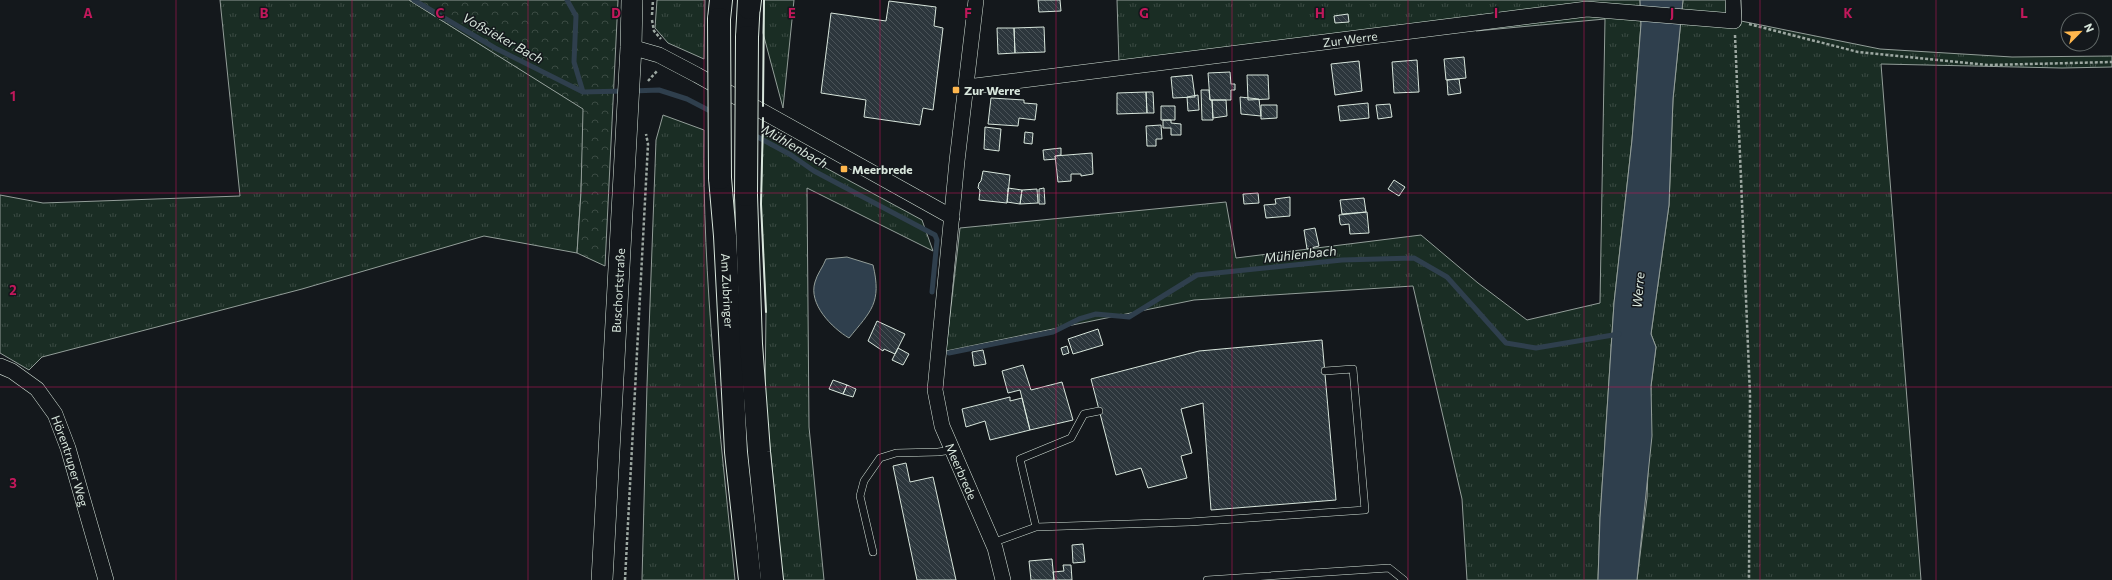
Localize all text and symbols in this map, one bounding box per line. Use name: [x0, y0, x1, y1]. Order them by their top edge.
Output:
text: A: [83, 5, 93, 21]
text: B: [260, 5, 269, 21]
text: C: [436, 5, 445, 21]
text: D: [611, 5, 621, 21]
text: E: [788, 5, 796, 21]
text: F: [964, 5, 972, 21]
text: G: [1139, 5, 1149, 21]
text: H: [1315, 5, 1325, 21]
text: I: [1494, 5, 1498, 21]
text: J: [1670, 5, 1674, 21]
text: K: [1843, 5, 1853, 21]
text: L: [2020, 5, 2028, 21]
water label: Voßsieker Bach: [460, 9, 546, 67]
north arrow: [2060, 12, 2100, 52]
text: N: [2082, 21, 2097, 34]
street label: Zur Werre: [1322, 28, 1378, 49]
place label: Zur Werre: [964, 83, 1020, 97]
marker: Zur Werre: [951, 85, 961, 95]
text: 1: [10, 88, 16, 104]
water label: Mühlenbach: [759, 121, 831, 171]
place label: Meerbrede: [852, 162, 913, 176]
marker: Meerbrede: [839, 164, 849, 174]
water label: Mühlenbach: [1263, 242, 1337, 266]
street label: Buschortstraße: [608, 248, 627, 333]
street label: Am Zubringer: [719, 253, 737, 329]
water label: Werre: [1628, 271, 1648, 309]
text: 2: [9, 282, 17, 298]
street label: Hörentruper Weg: [49, 413, 92, 509]
street label: Meerbrede: [943, 441, 980, 502]
text: 3: [9, 475, 17, 491]

